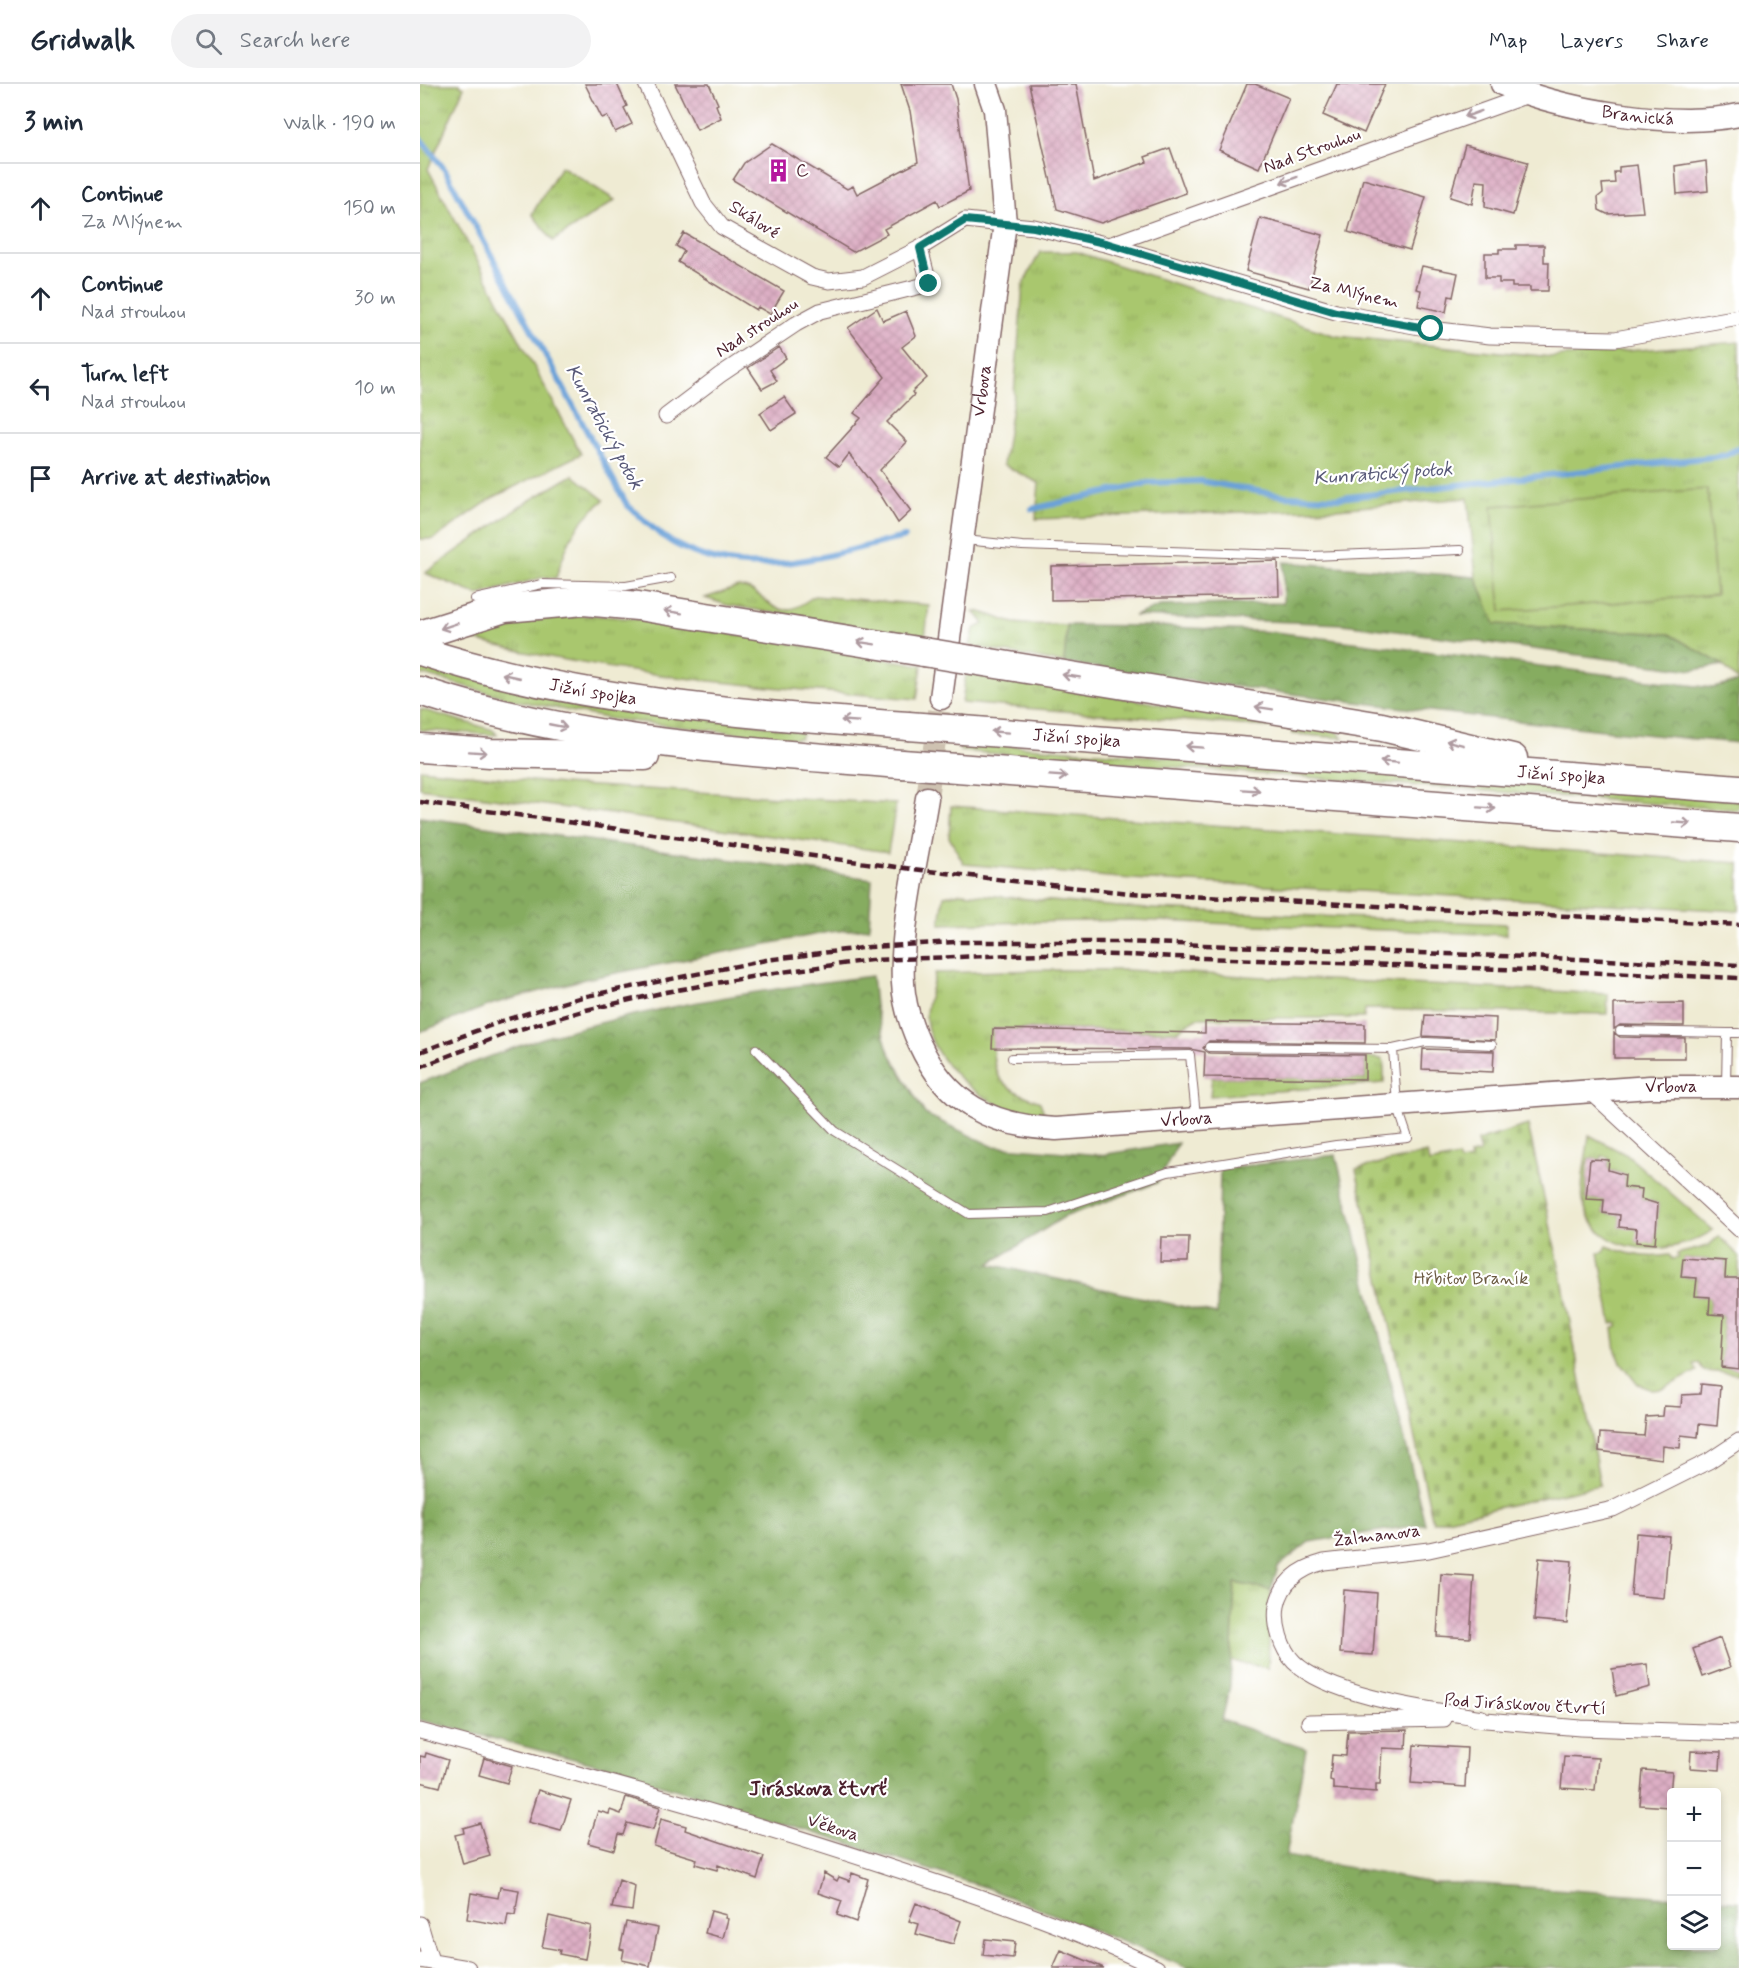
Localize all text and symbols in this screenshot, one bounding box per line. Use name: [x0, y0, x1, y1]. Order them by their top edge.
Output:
search box: [171, 14, 591, 68]
text: Gridwalk: [30, 23, 135, 60]
icon: search: [192, 25, 225, 58]
text: Search here: [240, 27, 351, 55]
text: Map: [1489, 27, 1527, 55]
text: Layers: [1560, 27, 1623, 55]
text: Share: [1656, 27, 1709, 55]
street label: Branická: [1600, 100, 1675, 132]
text: 3 min: [24, 106, 84, 140]
text: Walk · 190 m: [283, 110, 396, 137]
one-way arrow: [1464, 110, 1482, 121]
street label: Nad Strouhou: [1260, 122, 1364, 180]
building icon: C: [765, 158, 791, 184]
place label: C: [796, 159, 809, 183]
one-way arrow: [1280, 176, 1299, 187]
text: Continue: [81, 181, 163, 209]
icon: ahead: [24, 192, 57, 225]
text: 150 m: [343, 195, 396, 222]
street label: Skálové: [724, 195, 784, 245]
text: Za Mlýnem: [81, 209, 183, 236]
route end: [915, 270, 941, 296]
text: Continue: [81, 271, 163, 299]
street label: Za Mlýnem: [1307, 271, 1401, 315]
icon: ahead: [24, 282, 57, 315]
text: 30 m: [354, 285, 396, 312]
street label: Nad strouhou: [711, 292, 803, 364]
text: Nad strouhou: [81, 299, 185, 326]
route start: [1417, 315, 1443, 341]
water label: Kunratický potok: [558, 359, 650, 495]
text: Turn left: [81, 361, 169, 389]
street label: Vrbova: [967, 363, 998, 418]
icon: left: [24, 372, 57, 405]
text: 10 m: [354, 375, 396, 402]
text: Nad strouhou: [81, 389, 185, 416]
water label: Kunratický potok: [1313, 456, 1454, 492]
icon: arrive: [24, 462, 57, 495]
text: Arrive at destination: [81, 464, 271, 492]
one-way arrow: [664, 606, 684, 617]
one-way arrow: [440, 621, 459, 632]
one-way arrow: [857, 637, 876, 648]
one-way arrow: [502, 670, 521, 682]
one-way arrow: [1062, 671, 1082, 682]
street label: Jižní spojka: [547, 673, 639, 712]
one-way arrow: [1254, 702, 1274, 713]
one-way arrow: [840, 716, 860, 727]
one-way arrow: [548, 721, 567, 732]
street label: Jižní spojka: [1031, 723, 1122, 754]
one-way arrow: [990, 727, 1010, 738]
one-way arrow: [1446, 737, 1465, 749]
one-way arrow: [1185, 741, 1205, 752]
one-way arrow: [468, 747, 488, 758]
one-way arrow: [1379, 756, 1399, 767]
street label: Jižní spojka: [1516, 760, 1606, 791]
one-way arrow: [1047, 770, 1067, 781]
one-way arrow: [1241, 785, 1261, 796]
one-way arrow: [1477, 803, 1497, 814]
one-way arrow: [1671, 818, 1691, 829]
street label: Vrbova: [1645, 1075, 1697, 1099]
street label: Vrbova: [1159, 1106, 1213, 1134]
park label: Hřbitov Braník: [1414, 1267, 1528, 1291]
street label: Žalmanova: [1332, 1519, 1422, 1553]
street label: Pod Jiráskovou čtvrtí: [1443, 1689, 1607, 1721]
district label: Jiráskova čtvrť: [749, 1775, 887, 1803]
map controls: [1667, 1788, 1721, 1950]
button: +: [1667, 1788, 1721, 1842]
street label: Věkova: [804, 1808, 862, 1848]
button: −: [1667, 1842, 1721, 1896]
button: layers: [1667, 1896, 1721, 1950]

